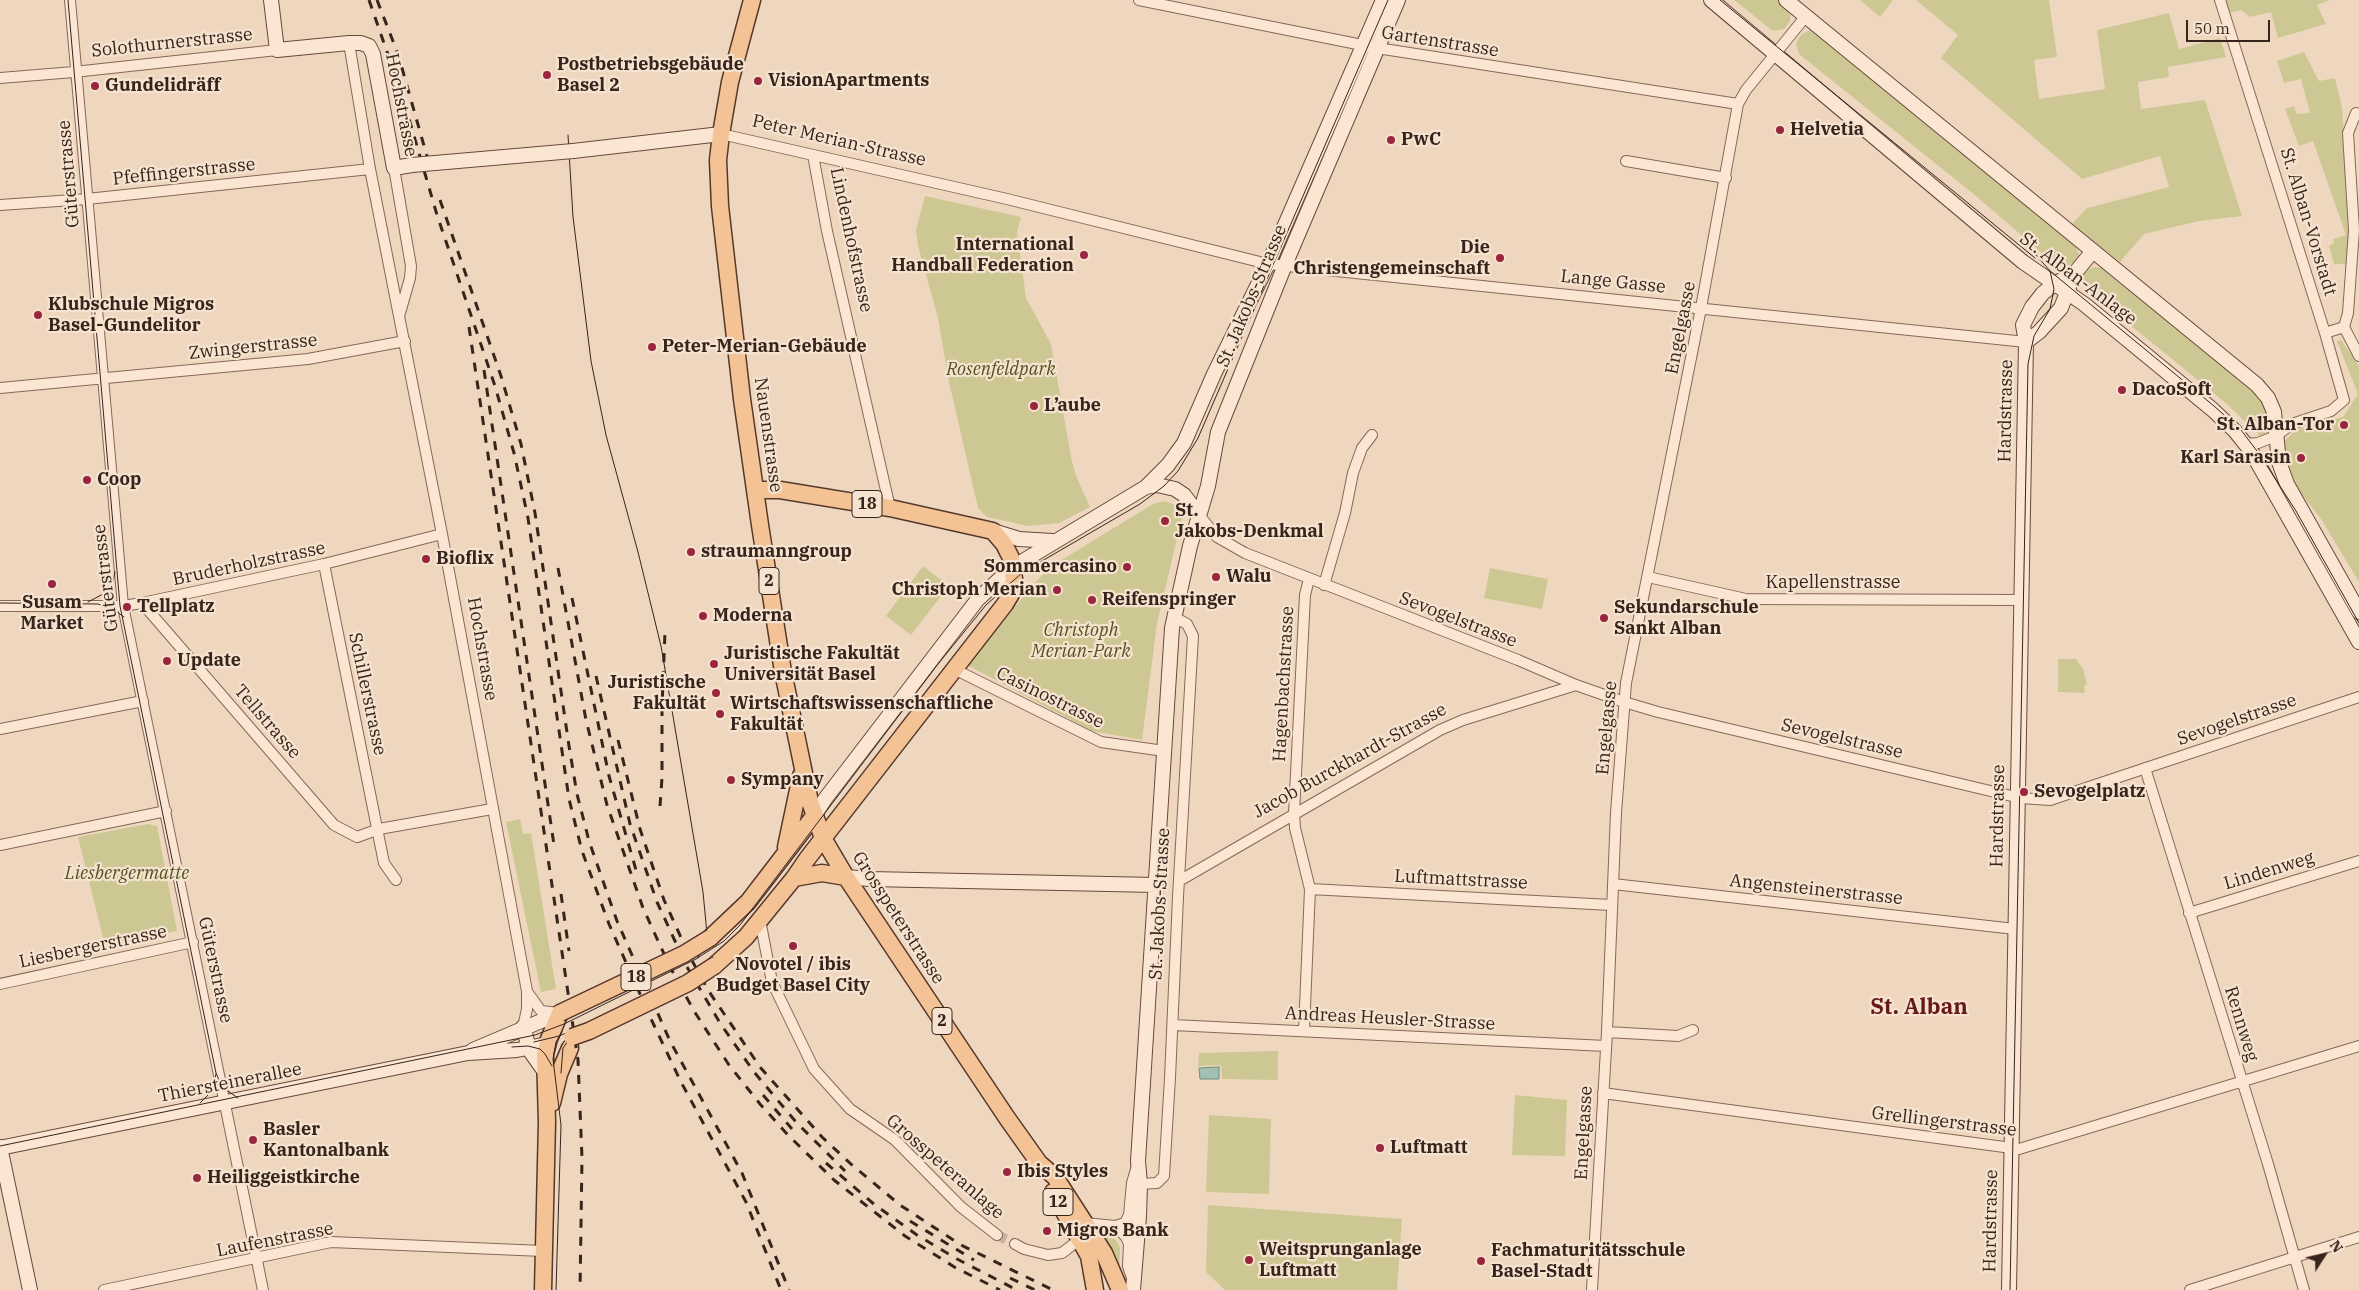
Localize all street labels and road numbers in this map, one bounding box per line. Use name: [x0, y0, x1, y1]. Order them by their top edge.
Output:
street label: Gartenstrasse: [1380, 22, 1500, 62]
street label: Solothurnerstrasse: [90, 24, 254, 62]
street label: Hochstrasse: [380, 51, 422, 159]
street label: Peter Merian-Strasse: [750, 111, 928, 171]
street label: Güterstrasse: [54, 119, 84, 229]
street label: St. Alban-Vorstadt: [2275, 145, 2341, 299]
street label: Pfeffingerstrasse: [112, 154, 256, 190]
street label: Lindenhofstrasse: [825, 166, 877, 314]
street label: St. Jakobs-Strasse: [1212, 222, 1292, 370]
street label: St. Alban-Anlage: [2015, 228, 2141, 330]
street label: Lange Gasse: [1559, 266, 1667, 298]
street label: Engelgasse: [1661, 280, 1701, 376]
street label: Zwingerstrasse: [187, 329, 319, 365]
street label: Hardstrasse: [1994, 359, 2018, 463]
street label: Nauenstrasse: [749, 376, 787, 494]
road number: 18: [852, 490, 882, 518]
street label: Güterstrasse: [89, 523, 123, 633]
street label: Bruderholzstrasse: [171, 537, 327, 591]
road number: 2: [759, 568, 779, 594]
street label: Kapellenstrasse: [1765, 572, 1901, 594]
street label: Sevogelstrasse: [1396, 588, 1520, 652]
street label: Hochstrasse: [462, 595, 502, 703]
street label: Hagenbachstrasse: [1269, 606, 1299, 762]
street label: Schillerstrasse: [343, 631, 391, 757]
street label: Casinostrasse: [993, 663, 1107, 733]
street label: Tellstrasse: [229, 680, 305, 764]
street label: Engelgasse: [1592, 680, 1622, 776]
street label: Sevogelstrasse: [2175, 690, 2299, 750]
street label: Jacob Burckhardt-Strasse: [1250, 699, 1450, 823]
street label: Sevogelstrasse: [1779, 714, 1905, 764]
street label: Hardstrasse: [1986, 764, 2010, 868]
street label: St. Jakobs-Strasse: [1145, 827, 1175, 981]
street label: Lindenweg: [2221, 847, 2317, 895]
street label: Grosspeterstrasse: [847, 848, 949, 988]
street label: Luftmattstrasse: [1394, 866, 1528, 894]
street label: Angensteinerstrasse: [1728, 870, 1904, 910]
street label: Güterstrasse: [193, 915, 237, 1025]
street label: Liesbergerstrasse: [17, 921, 169, 973]
road number: 18: [621, 964, 651, 990]
street label: Rennweg: [2219, 984, 2263, 1064]
street label: Andreas Heusler-Strasse: [1284, 1003, 1496, 1035]
road number: 2: [932, 1008, 952, 1034]
street label: Thiersteinerallee: [156, 1059, 304, 1107]
street label: Engelgasse: [1571, 1085, 1597, 1181]
street label: Grellingerstrasse: [1870, 1102, 2018, 1142]
street label: Grosspeteranlage: [882, 1110, 1008, 1224]
street label: Hardstrasse: [1979, 1169, 2003, 1273]
road number: 12: [1043, 1188, 1073, 1216]
street label: Laufenstrasse: [215, 1218, 335, 1262]

